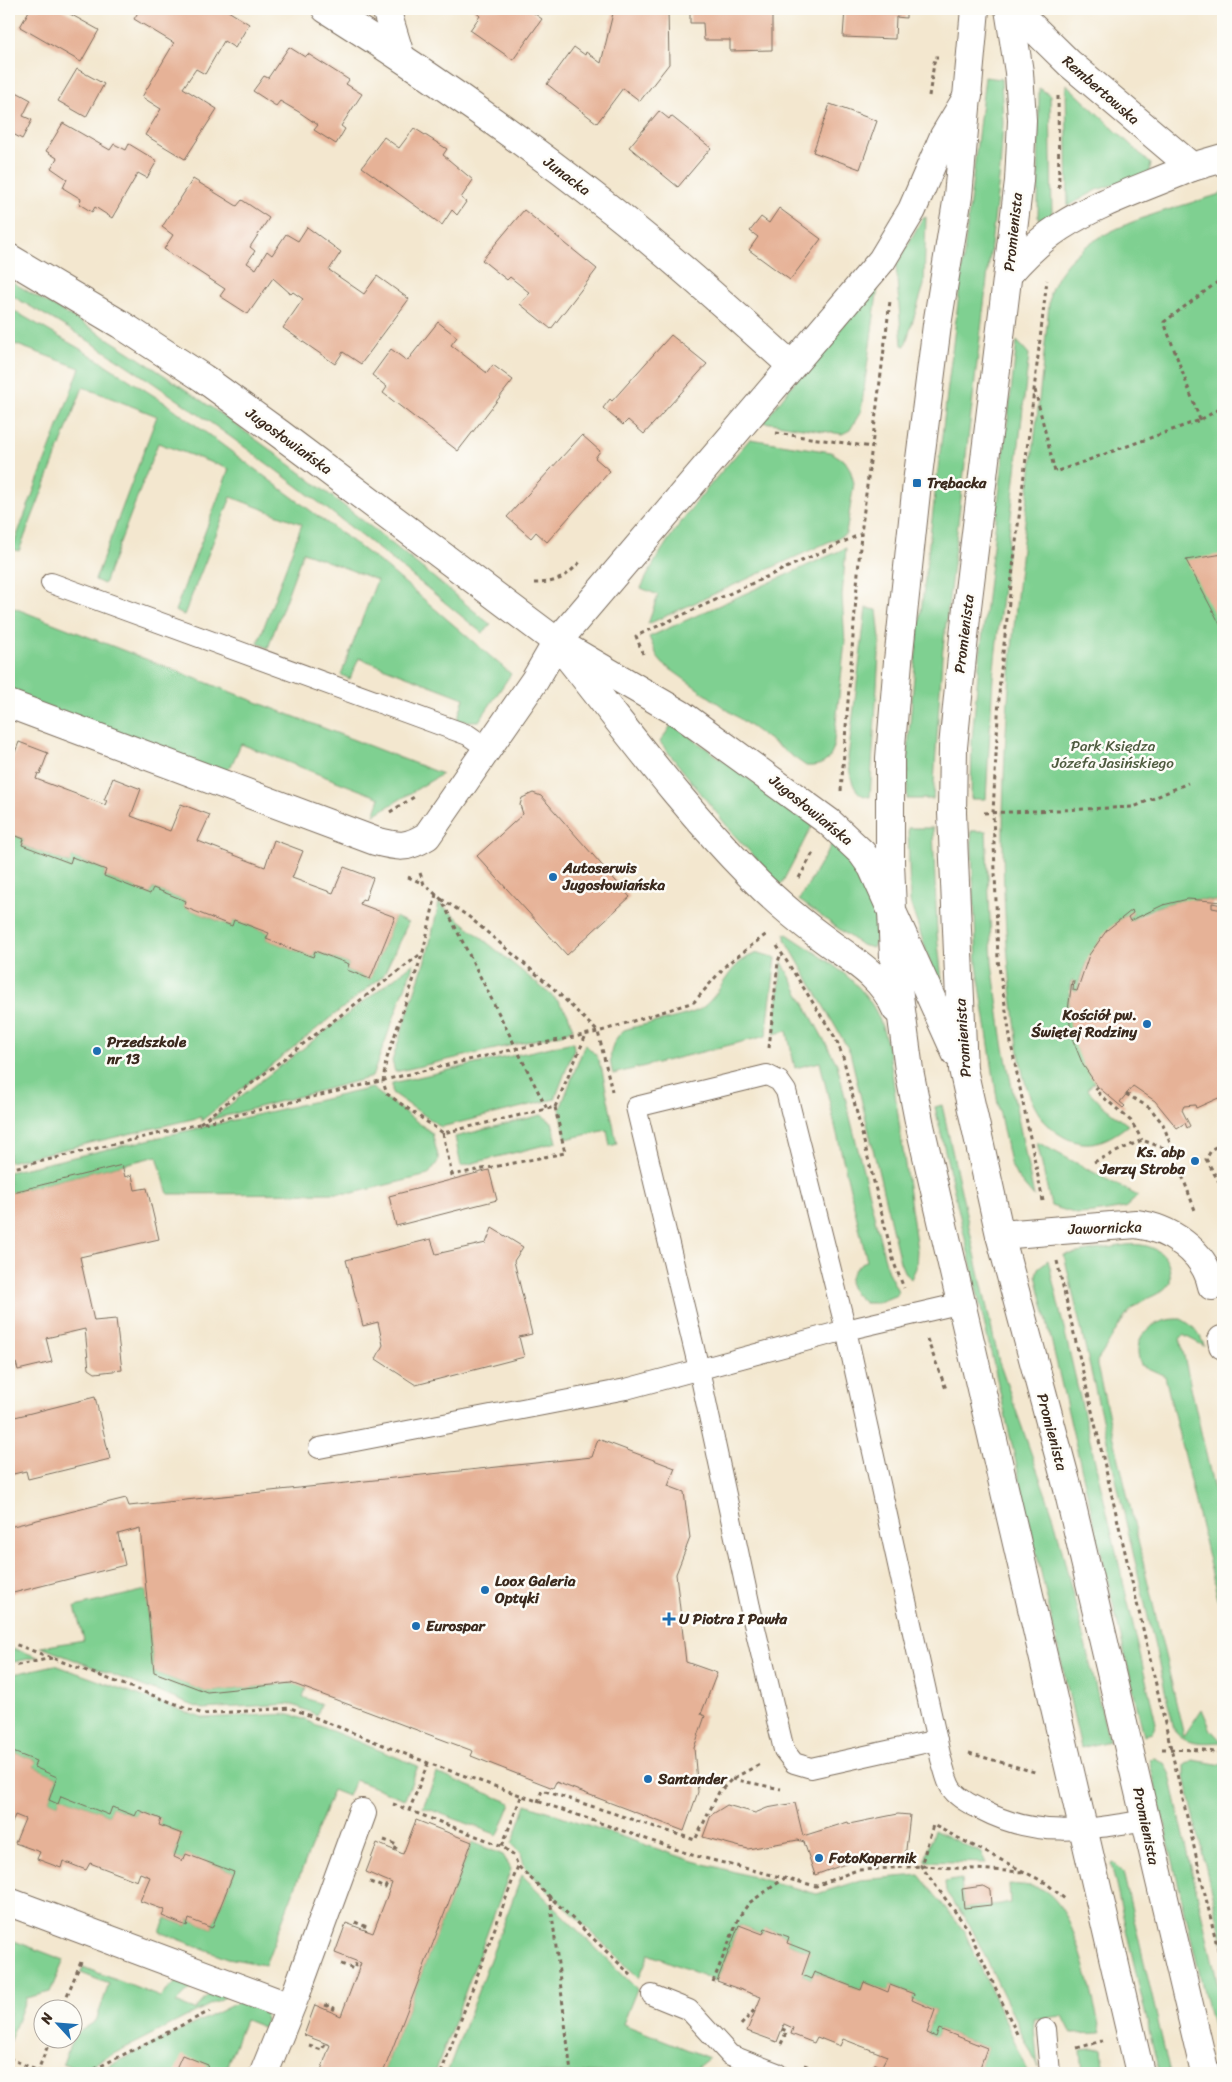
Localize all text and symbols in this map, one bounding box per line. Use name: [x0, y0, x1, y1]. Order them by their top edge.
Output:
street label: Rembertowska: [1056, 49, 1146, 132]
street label: Junacka: [537, 149, 597, 203]
street label: Promienista: [996, 191, 1030, 273]
street label: Jugosłowiańska: [239, 400, 338, 482]
place label: Trębacka: [927, 470, 987, 496]
marker: Trębacka: [911, 477, 923, 489]
street label: Promienista: [946, 593, 982, 675]
park label: Park Księdza Józefa Jasińskiego: [1051, 733, 1174, 776]
street label: Jugosłowiańska: [762, 767, 859, 852]
place label: Autoserwis Jugosłowiańska: [562, 855, 665, 898]
marker: Autoserwis Jugosłowiańska: [547, 871, 559, 883]
street label: Promienista: [947, 997, 979, 1078]
place label: Kościół pw. Świętej Rodziny: [1030, 1002, 1138, 1045]
marker: Kościół pw. Świętej Rodziny: [1141, 1018, 1153, 1030]
place label: Przedszkole nr 13: [106, 1029, 187, 1072]
marker: Przedszkole nr 13: [91, 1045, 103, 1057]
place label: Ks. abp Jerzy Stroba: [1099, 1139, 1185, 1182]
marker: Ks. abp Jerzy Stroba: [1189, 1155, 1201, 1167]
street label: Jawornicka: [1067, 1214, 1143, 1242]
street label: Promienista: [1029, 1390, 1075, 1474]
place label: Loox Galeria Optyki: [494, 1568, 576, 1611]
marker: Loox Galeria Optyki: [479, 1584, 491, 1596]
place label: U Piotra I Pawła: [679, 1606, 788, 1632]
place label: Eurospar: [426, 1613, 486, 1639]
marker: U Piotra I Pawła: [663, 1613, 675, 1625]
marker: Eurospar: [410, 1620, 422, 1632]
place label: Santander: [657, 1766, 728, 1792]
marker: Santander: [642, 1773, 654, 1785]
street label: Promienista: [1125, 1785, 1167, 1868]
place label: FotoKopernik: [828, 1845, 918, 1871]
marker: FotoKopernik: [813, 1852, 825, 1864]
north arrow: [32, 2000, 82, 2050]
text: N: [33, 2008, 60, 2029]

